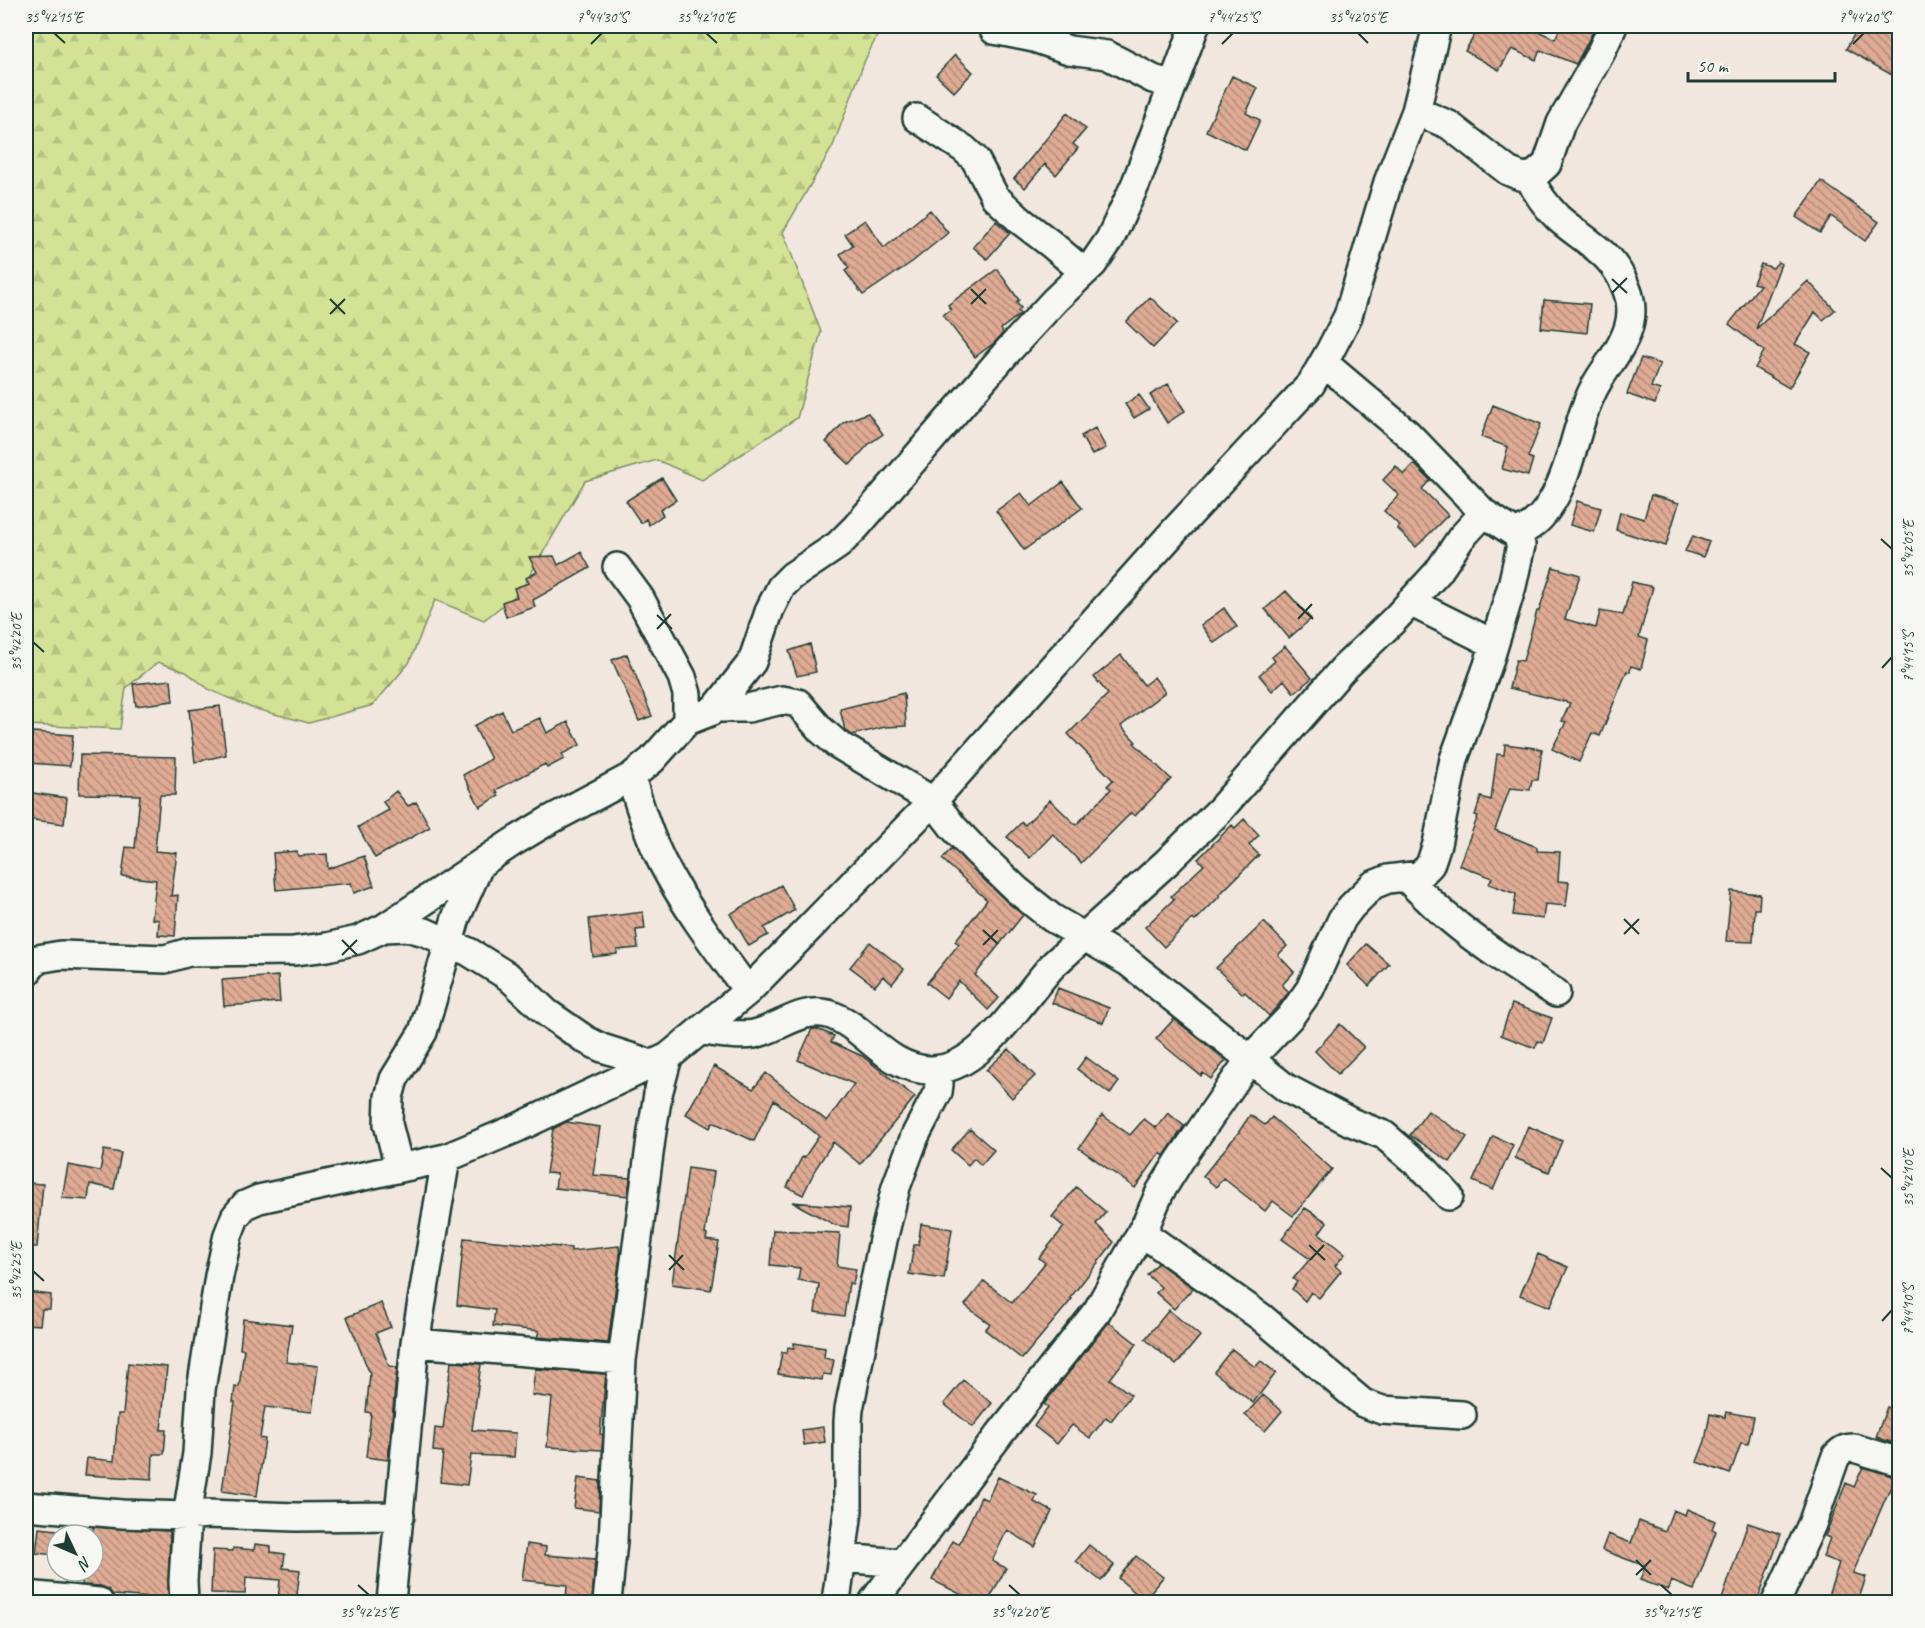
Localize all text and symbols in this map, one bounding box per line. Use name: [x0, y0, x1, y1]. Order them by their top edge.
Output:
text: 35°42'15"E: [25, 8, 85, 27]
text: 7°44'30"S: [577, 8, 630, 27]
text: 35°42'10"E: [677, 8, 737, 27]
text: 7°44'25"S: [1208, 8, 1261, 27]
text: 35°42'05"E: [1329, 8, 1389, 27]
text: 7°44'20"S: [1839, 8, 1892, 27]
scale bar: [1688, 45, 1835, 83]
text: 50 m: [1697, 55, 1730, 77]
text: 35°42'05"E: [1899, 518, 1918, 578]
text: 35°42'20"E: [7, 611, 26, 671]
text: 7°44'15"S: [1899, 629, 1918, 682]
text: 35°42'10"E: [1899, 1147, 1918, 1207]
text: 35°42'25"E: [7, 1240, 26, 1300]
text: 7°44'10"S: [1899, 1282, 1918, 1335]
north arrow: [45, 1523, 105, 1583]
text: N: [72, 1552, 96, 1575]
text: 35°42'25"E: [340, 1603, 400, 1622]
text: 35°42'20"E: [991, 1603, 1051, 1622]
text: 35°42'15"E: [1643, 1603, 1703, 1622]

